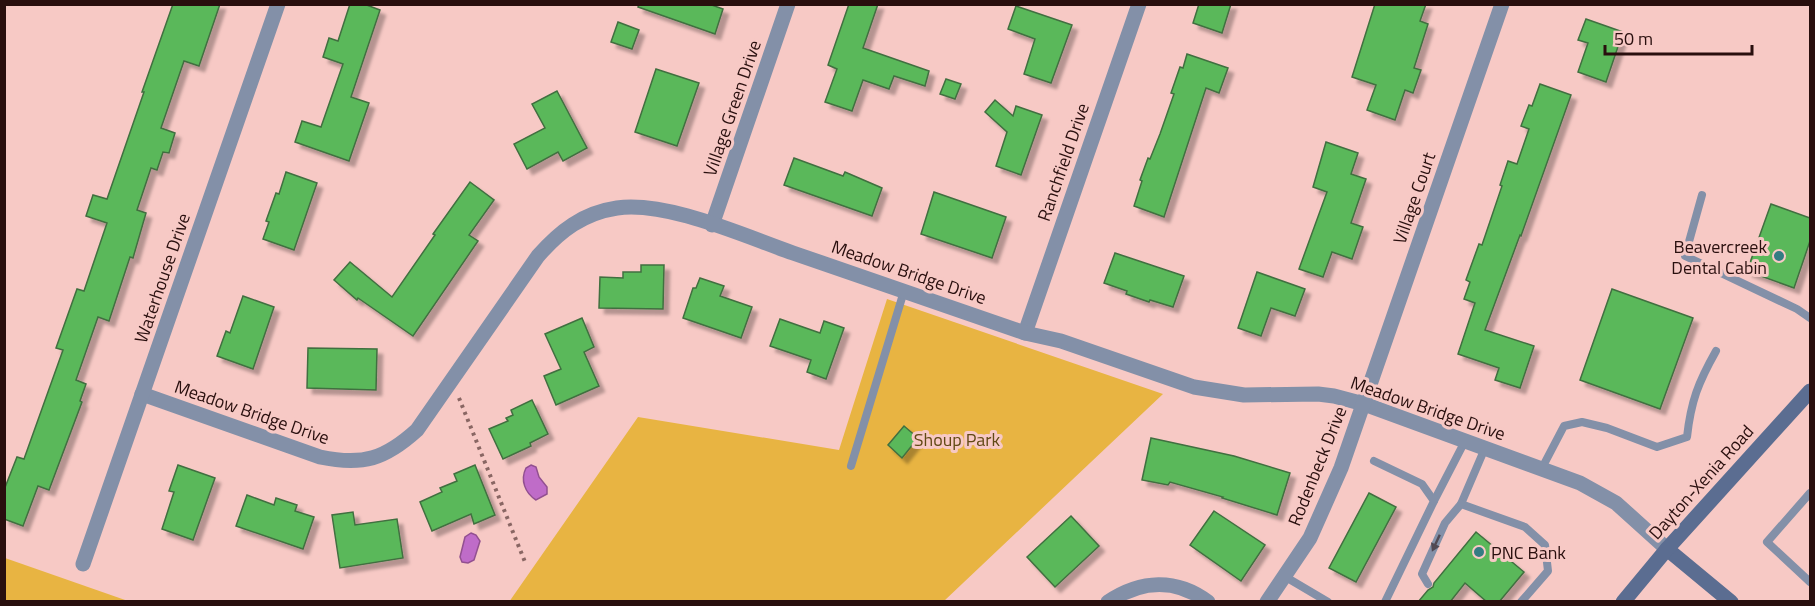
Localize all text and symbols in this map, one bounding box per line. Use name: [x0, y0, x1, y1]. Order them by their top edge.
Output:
scale bar: [1605, 18, 1752, 56]
text: 50 m: [1614, 25, 1653, 52]
street label: Village Green Drive: [696, 36, 768, 180]
street label: Ranchfield Drive: [1030, 99, 1096, 225]
street label: Village Court: [1386, 148, 1442, 247]
street label: Waterhouse Drive: [127, 209, 197, 347]
street label: Meadow Bridge Drive: [828, 233, 990, 311]
place label: Beavercreek Dental Cabin: [1671, 233, 1767, 281]
marker: Beavercreek Dental Cabin: [1772, 249, 1786, 263]
street label: Meadow Bridge Drive: [1347, 369, 1509, 447]
street label: Meadow Bridge Drive: [171, 373, 333, 451]
street label: Rodenbeck Drive: [1281, 402, 1353, 530]
street label: Dayton-Xenia Road: [1642, 419, 1760, 545]
park label: Shoup Park: [914, 426, 1001, 453]
one-way arrow: [1431, 534, 1441, 552]
place label: PNC Bank: [1491, 539, 1566, 566]
marker: PNC Bank: [1472, 545, 1486, 559]

